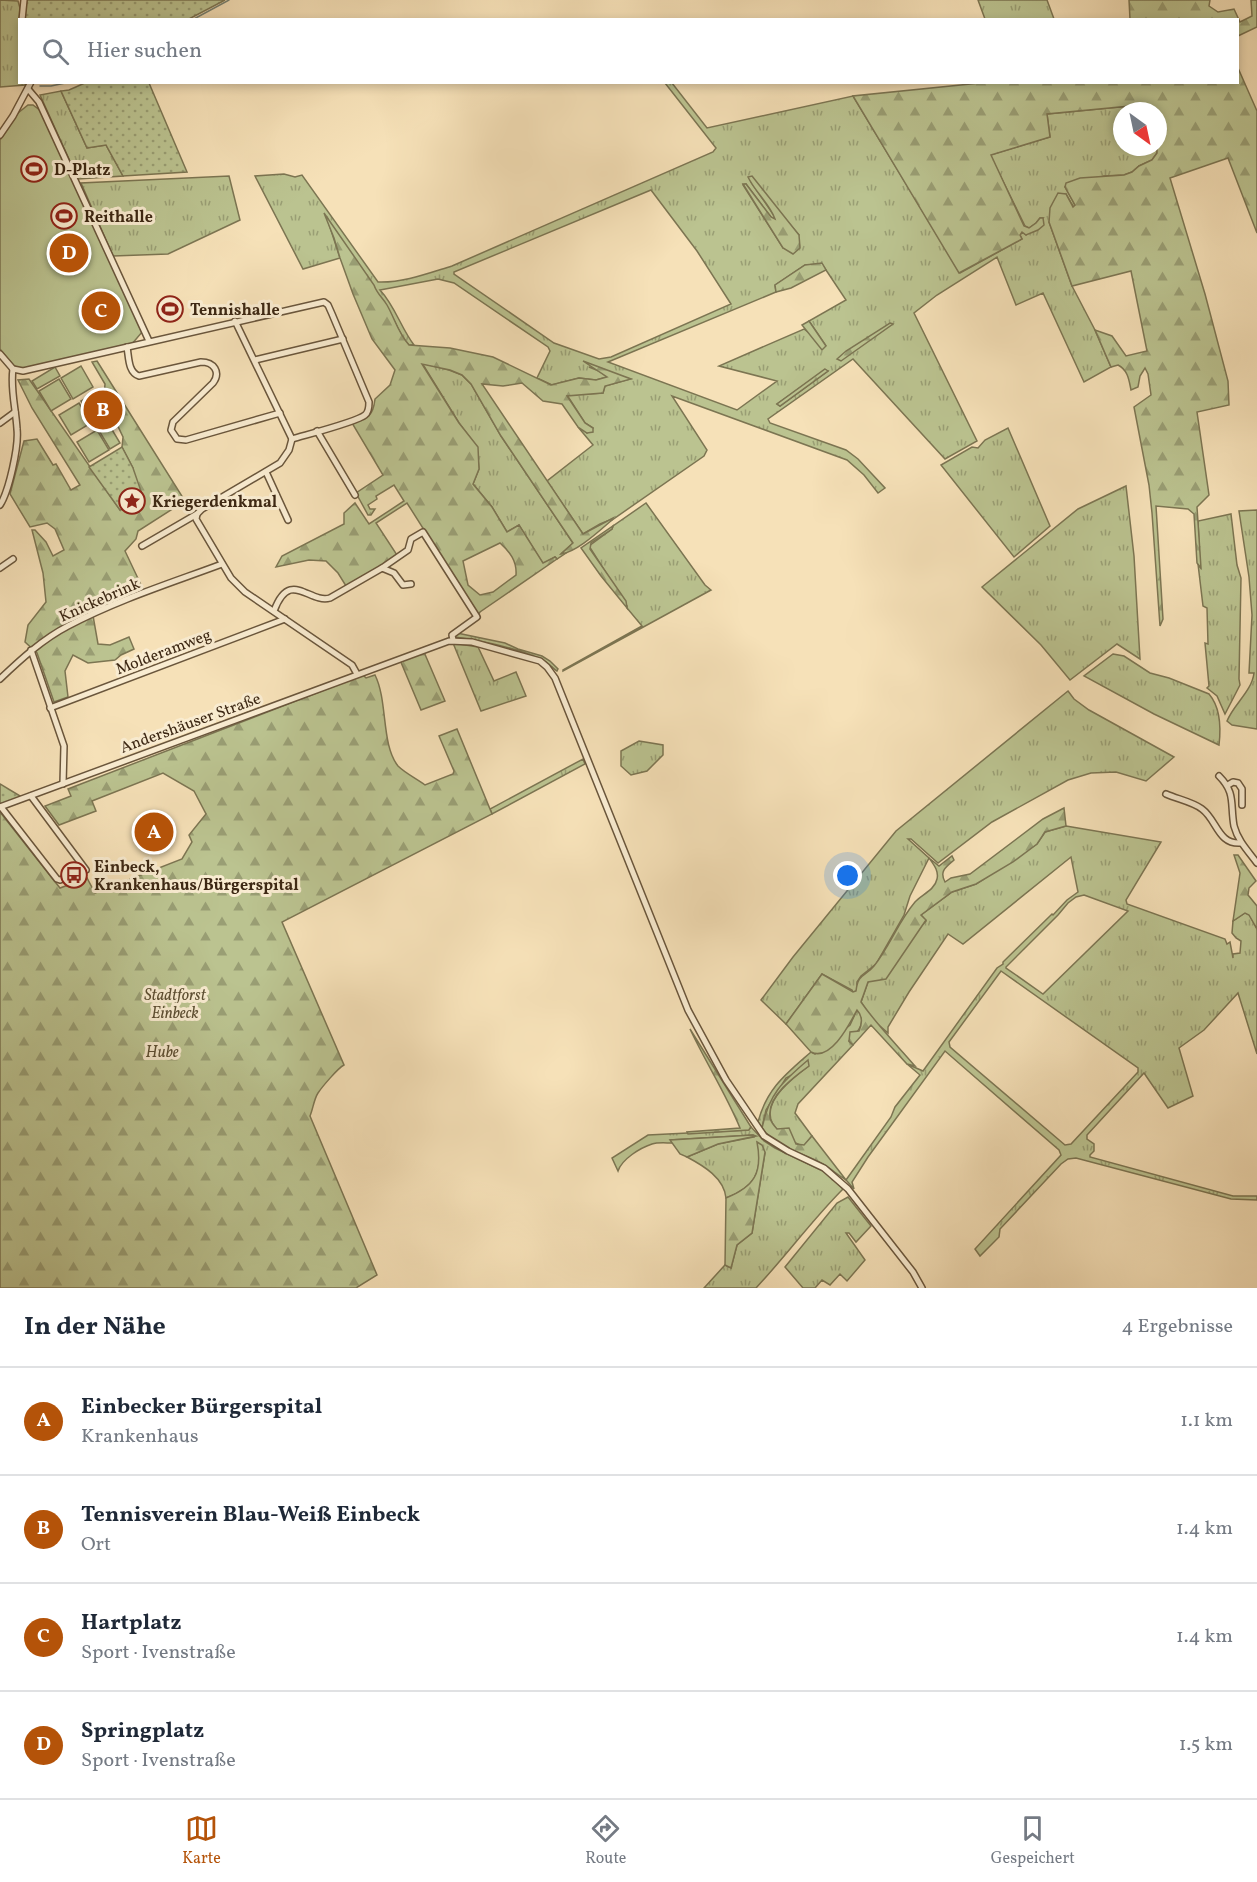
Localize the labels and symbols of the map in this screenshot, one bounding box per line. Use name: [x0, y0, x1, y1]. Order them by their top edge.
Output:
north arrow: [1113, 102, 1167, 156]
sports icon: D-Platz: [19, 154, 49, 184]
place label: D-Platz: [54, 160, 110, 182]
sports icon: Reithalle: [49, 201, 79, 231]
place label: Reithalle: [84, 207, 153, 229]
pin: D: [50, 230, 88, 276]
pin: C: [82, 288, 120, 334]
sports icon: Tennishalle: [155, 294, 185, 324]
place label: Tennishalle: [190, 300, 280, 322]
pin: B: [84, 388, 122, 432]
place icon: Kriegerdenkmal: [117, 486, 147, 516]
place label: Kriegerdenkmal: [152, 492, 278, 514]
street label: Knickebrink: [56, 573, 144, 628]
street label: Molderamweg: [113, 625, 215, 681]
street label: Andershäuser Straße: [117, 688, 264, 760]
pin: A: [134, 810, 174, 854]
place label: Einbeck, Krankenhaus/Bürgerspital: [94, 857, 299, 897]
bus stop icon: Einbeck, Krankenhaus/Bürgerspital: [59, 860, 89, 890]
your location: [833, 861, 862, 890]
park label: Stadtforst Einbeck: [144, 985, 207, 1025]
park label: Hube: [145, 1042, 179, 1064]

